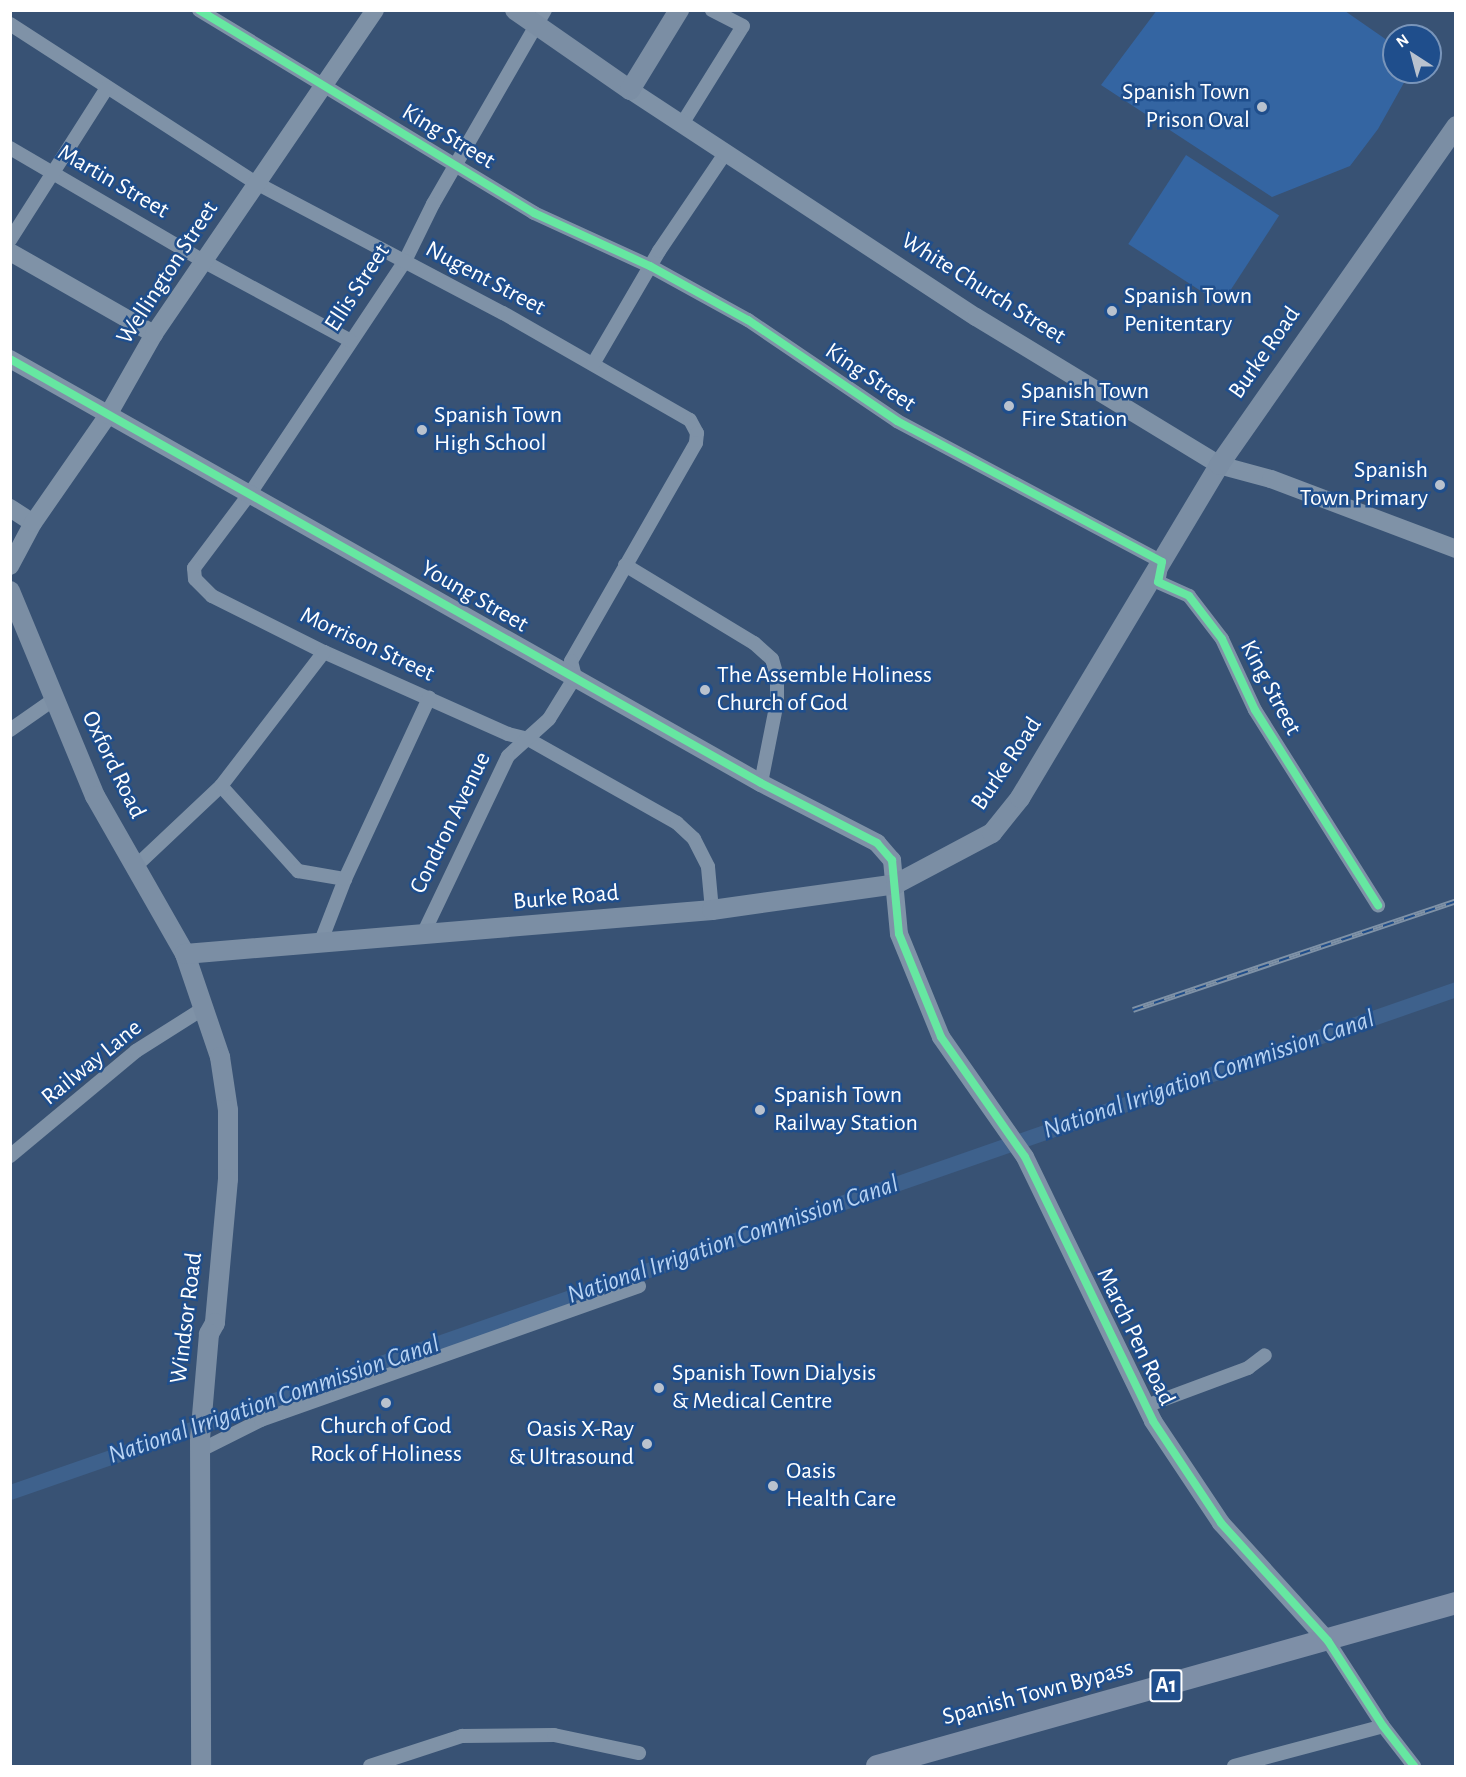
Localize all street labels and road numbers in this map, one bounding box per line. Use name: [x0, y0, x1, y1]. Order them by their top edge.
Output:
street label: King Street: [396, 98, 500, 176]
street label: Martin Street: [52, 139, 174, 225]
street label: Wellington Street: [111, 196, 225, 350]
street label: White Church Street: [895, 227, 1071, 351]
street label: Nugent Street: [420, 235, 550, 323]
street label: Ellis Street: [319, 239, 397, 337]
street label: Burke Road: [1223, 301, 1307, 405]
street label: King Street: [819, 337, 921, 419]
street label: Young Street: [415, 555, 533, 639]
street label: Morrison Street: [295, 601, 439, 689]
street label: King Street: [1233, 636, 1307, 740]
street label: Oxford Road: [75, 707, 151, 823]
street label: Burke Road: [965, 712, 1049, 816]
street label: Condron Avenue: [404, 748, 498, 898]
street label: Burke Road: [512, 879, 620, 917]
street label: Railway Lane: [36, 1014, 148, 1112]
street label: Windsor Road: [165, 1251, 209, 1385]
street label: March Pen Road: [1089, 1263, 1181, 1411]
street label: Spanish Town Bypass: [939, 1654, 1137, 1732]
road number: A1: [1148, 1667, 1184, 1705]

